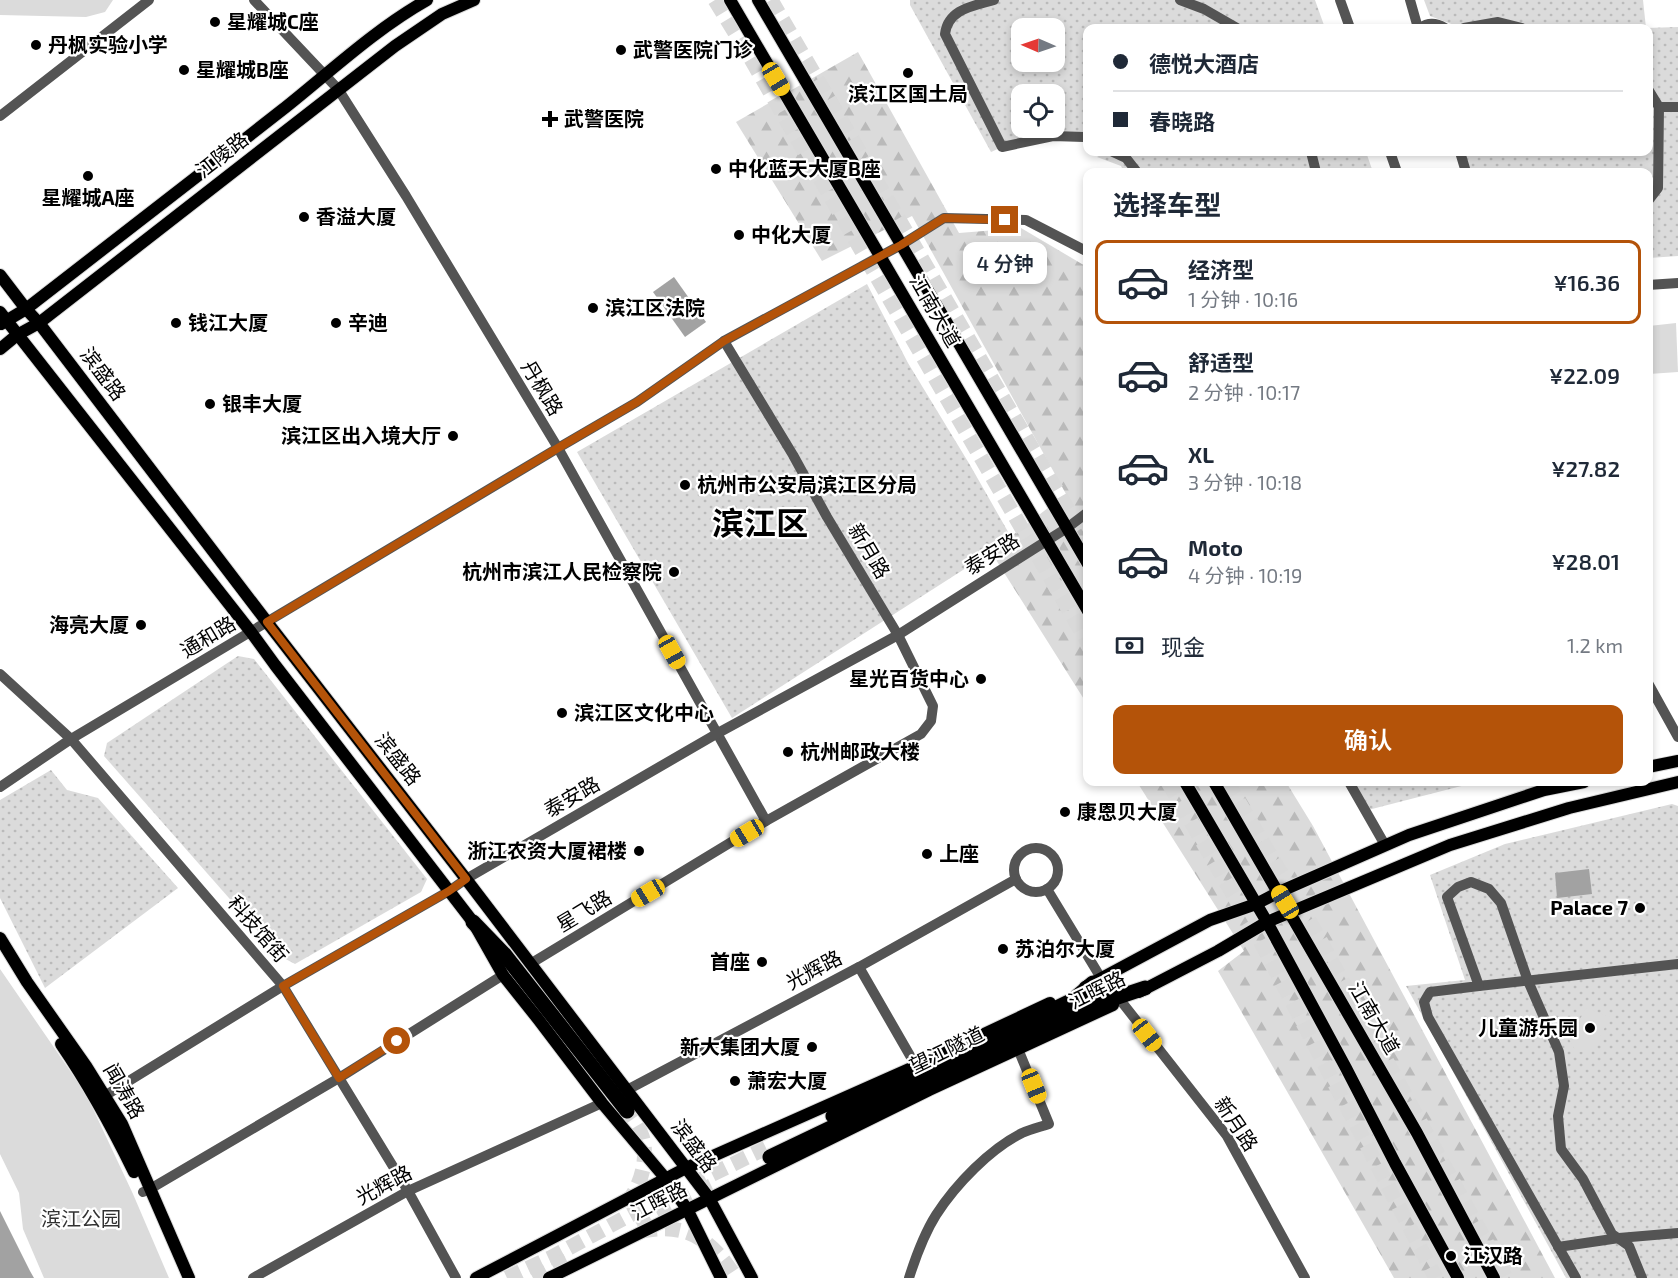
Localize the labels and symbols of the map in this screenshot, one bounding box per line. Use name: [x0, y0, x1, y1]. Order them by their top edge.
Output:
place label: 星耀城C座: [227, 9, 319, 33]
marker: 星耀城C座: [208, 15, 222, 29]
north arrow: [1011, 18, 1065, 72]
place label: 丹枫实验小学: [48, 32, 168, 56]
place label: 武警医院门诊: [633, 37, 753, 61]
marker: 丹枫实验小学: [29, 38, 43, 52]
marker: 武警医院门诊: [614, 43, 628, 57]
place label: 星耀城B座: [196, 57, 289, 81]
car: [759, 59, 793, 99]
marker: 星耀城B座: [177, 63, 191, 77]
marker: 滨江区国土局: [901, 66, 915, 80]
place label: 滨江区国土局: [848, 81, 968, 105]
place label: 武警医院: [564, 106, 644, 130]
marker: 武警医院: [541, 110, 559, 128]
street label: 江陵路: [190, 126, 252, 182]
place label: 中化蓝天大厦B座: [728, 156, 881, 180]
marker: 中化蓝天大厦B座: [709, 162, 723, 176]
marker: 星耀城A座: [81, 169, 95, 183]
place label: 星耀城A座: [41, 185, 135, 209]
place label: 香溢大厦: [316, 204, 396, 228]
route end: [991, 206, 1018, 233]
marker: 香溢大厦: [297, 210, 311, 224]
place label: 中化大厦: [751, 222, 831, 246]
marker: 中化大厦: [732, 228, 746, 242]
callout: 4 分钟: [963, 241, 1047, 283]
street label: 江南大道: [905, 270, 966, 351]
place label: 滨江区法院: [605, 295, 705, 319]
marker: 滨江区法院: [586, 301, 600, 315]
place label: 钱江大厦: [188, 310, 268, 334]
place label: 辛迪: [348, 310, 388, 334]
marker: 钱江大厦: [169, 316, 183, 330]
marker: 辛迪: [329, 316, 343, 330]
street label: 滨盛路: [76, 342, 131, 405]
street label: 丹枫路: [517, 356, 569, 419]
place label: 银丰大厦: [222, 391, 302, 415]
marker: 银丰大厦: [203, 397, 217, 411]
place label: 滨江区出入境大厅: [281, 423, 441, 447]
marker: 滨江区出入境大厅: [446, 429, 460, 443]
place label: 杭州市公安局滨江区分局: [697, 472, 917, 496]
marker: 杭州市公安局滨江区分局: [678, 478, 692, 492]
district label: 滨江区: [712, 503, 808, 541]
street label: 新月路: [844, 519, 896, 582]
street label: 泰安路: [960, 527, 1023, 579]
place label: 杭州市滨江人民检察院: [462, 559, 662, 583]
marker: 杭州市滨江人民检察院: [667, 565, 681, 579]
street label: 通和路: [176, 610, 239, 662]
place label: 海亮大厦: [49, 612, 129, 636]
marker: 海亮大厦: [134, 618, 148, 632]
car: [655, 632, 689, 672]
place label: 星光百货中心: [849, 666, 969, 690]
marker: 星光百货中心: [974, 672, 988, 686]
place label: 滨江区文化中心: [574, 700, 714, 724]
marker: 滨江区文化中心: [555, 706, 569, 720]
street label: 滨盛路: [371, 727, 427, 789]
place label: 杭州邮政大楼: [800, 739, 920, 763]
marker: 杭州邮政大楼: [781, 745, 795, 759]
street label: 泰安路: [540, 771, 603, 822]
place label: 康恩贝大厦: [1077, 799, 1177, 823]
marker: 康恩贝大厦: [1058, 805, 1072, 819]
car: [727, 816, 767, 850]
place label: 浙江农资大厦裙楼: [467, 838, 627, 862]
place label: 上座: [939, 841, 979, 865]
marker: 浙江农资大厦裙楼: [632, 844, 646, 858]
marker: 上座: [920, 847, 934, 861]
car: [628, 876, 668, 910]
car: [1268, 882, 1302, 922]
street label: 星飞路: [552, 884, 615, 936]
street label: 科技馆街: [223, 890, 294, 966]
place label: Palace 7: [1550, 895, 1628, 919]
marker: Palace 7: [1633, 901, 1647, 915]
place label: 苏泊尔大厦: [1015, 936, 1115, 960]
marker: 苏泊尔大厦: [996, 942, 1010, 956]
street label: 光辉路: [781, 944, 846, 994]
place label: 首座: [710, 949, 750, 973]
marker: 首座: [755, 955, 769, 969]
street label: 江晖路: [1064, 965, 1129, 1013]
street label: 江南大道: [1344, 977, 1405, 1058]
car: [1129, 1015, 1165, 1055]
place label: 儿童游乐园: [1478, 1015, 1578, 1039]
street label: 望江隧道: [905, 1021, 988, 1077]
marker: 儿童游乐园: [1583, 1021, 1597, 1035]
route start: [383, 1027, 410, 1054]
place label: 新大集团大厦: [680, 1034, 800, 1058]
marker: 新大集团大厦: [805, 1040, 819, 1054]
street label: 闻涛路: [99, 1059, 150, 1122]
car: [1019, 1066, 1049, 1106]
place label: 萧宏大厦: [747, 1068, 827, 1092]
marker: 萧宏大厦: [728, 1074, 742, 1088]
street label: 新月路: [1210, 1092, 1264, 1155]
street label: 滨盛路: [667, 1114, 722, 1177]
street label: 光辉路: [351, 1159, 416, 1209]
street label: 江晖路: [626, 1176, 691, 1224]
park label: 滨江公园: [41, 1206, 121, 1230]
place label: 江汉路: [1463, 1243, 1523, 1267]
marker: 江汉路: [1444, 1249, 1458, 1263]

